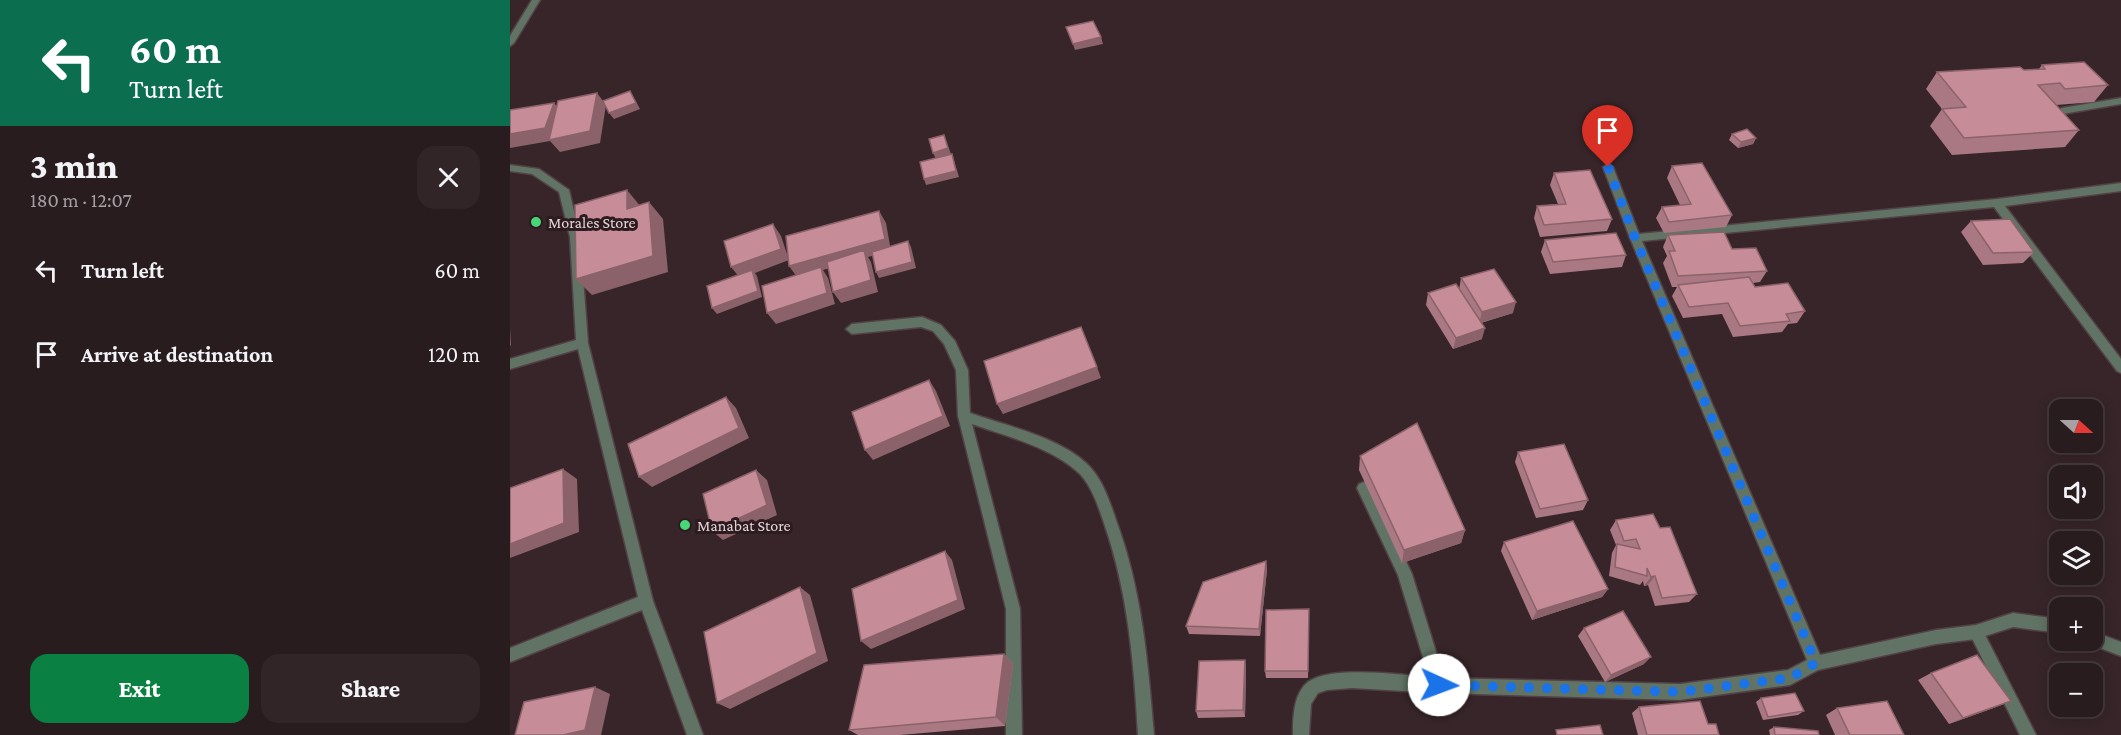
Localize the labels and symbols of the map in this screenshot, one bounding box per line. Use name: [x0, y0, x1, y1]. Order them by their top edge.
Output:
pin: [1582, 105, 1633, 167]
place label: Morales Store: [548, 214, 636, 231]
marker: Morales Store: [529, 215, 543, 229]
north arrow: [2049, 399, 2103, 453]
place label: Manabat Store: [697, 517, 791, 534]
marker: Manabat Store: [678, 518, 692, 532]
position arrow: [1407, 653, 1471, 717]

